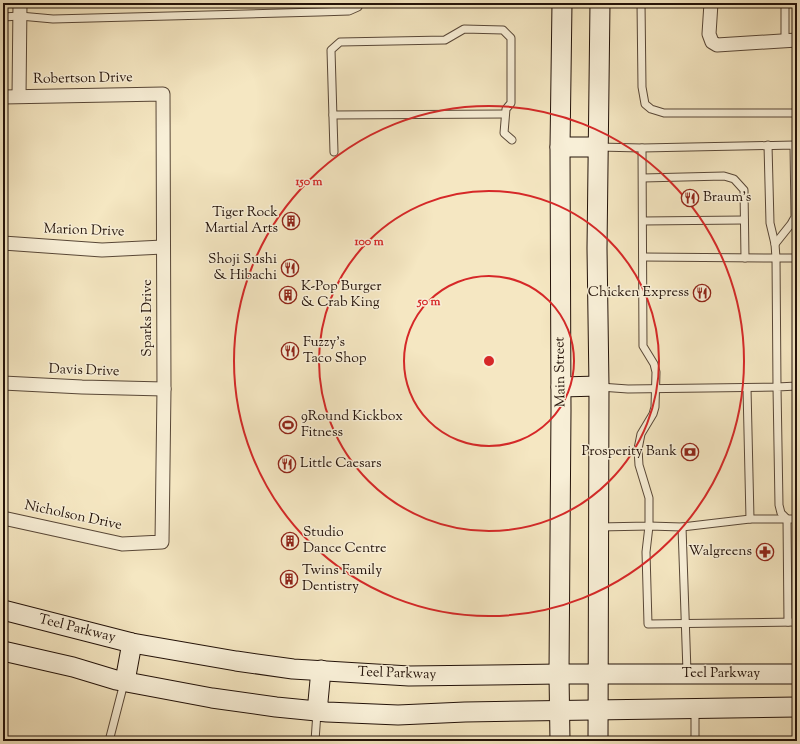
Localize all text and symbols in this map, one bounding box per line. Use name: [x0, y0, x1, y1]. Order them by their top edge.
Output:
street label: Robertson Drive: [33, 68, 133, 90]
text: 150 m: [294, 173, 323, 191]
restaurant icon: Braum's: [680, 188, 700, 208]
place label: Braum's: [703, 188, 751, 208]
place label: Tiger Rock Martial Arts: [205, 203, 278, 239]
building icon: Tiger Rock Martial Arts: [281, 211, 301, 231]
street label: Marion Drive: [43, 220, 125, 242]
text: 100 m: [353, 233, 384, 251]
place label: Shoji Sushi & Hibachi: [208, 250, 277, 286]
restaurant icon: Shoji Sushi & Hibachi: [280, 258, 300, 278]
place label: K-Pop Burger & Crab King: [301, 277, 382, 313]
street label: Sparks Drive: [138, 279, 158, 357]
place label: Chicken Express: [588, 283, 689, 303]
restaurant icon: Chicken Express: [692, 283, 712, 303]
building icon: K-Pop Burger & Crab King: [278, 285, 298, 305]
text: 50 m: [417, 293, 441, 311]
place label: Fuzzy's Taco Shop: [303, 333, 367, 369]
street label: Main Street: [550, 336, 572, 408]
restaurant icon: Fuzzy's Taco Shop: [280, 341, 300, 361]
centre of rings: [482, 354, 496, 368]
street label: Davis Drive: [48, 360, 120, 382]
place label: 9Round Kickbox Fitness: [301, 407, 403, 443]
sports icon: 9Round Kickbox Fitness: [278, 415, 298, 435]
place label: Prosperity Bank: [582, 442, 677, 462]
bank icon: Prosperity Bank: [680, 442, 700, 462]
restaurant icon: Little Caesars: [277, 454, 297, 474]
place label: Little Caesars: [300, 454, 382, 474]
street label: Nicholson Drive: [23, 496, 123, 536]
place label: Studio Dance Centre: [303, 523, 387, 559]
building icon: Studio Dance Centre: [280, 531, 300, 551]
place label: Walgreens: [688, 542, 752, 562]
pharmacy icon: Walgreens: [755, 542, 775, 562]
place label: Twins Family Dentistry: [302, 561, 382, 597]
building icon: Twins Family Dentistry: [279, 569, 299, 589]
street label: Teel Parkway: [36, 610, 118, 648]
street label: Teel Parkway: [357, 663, 437, 685]
street label: Teel Parkway: [682, 664, 760, 684]

